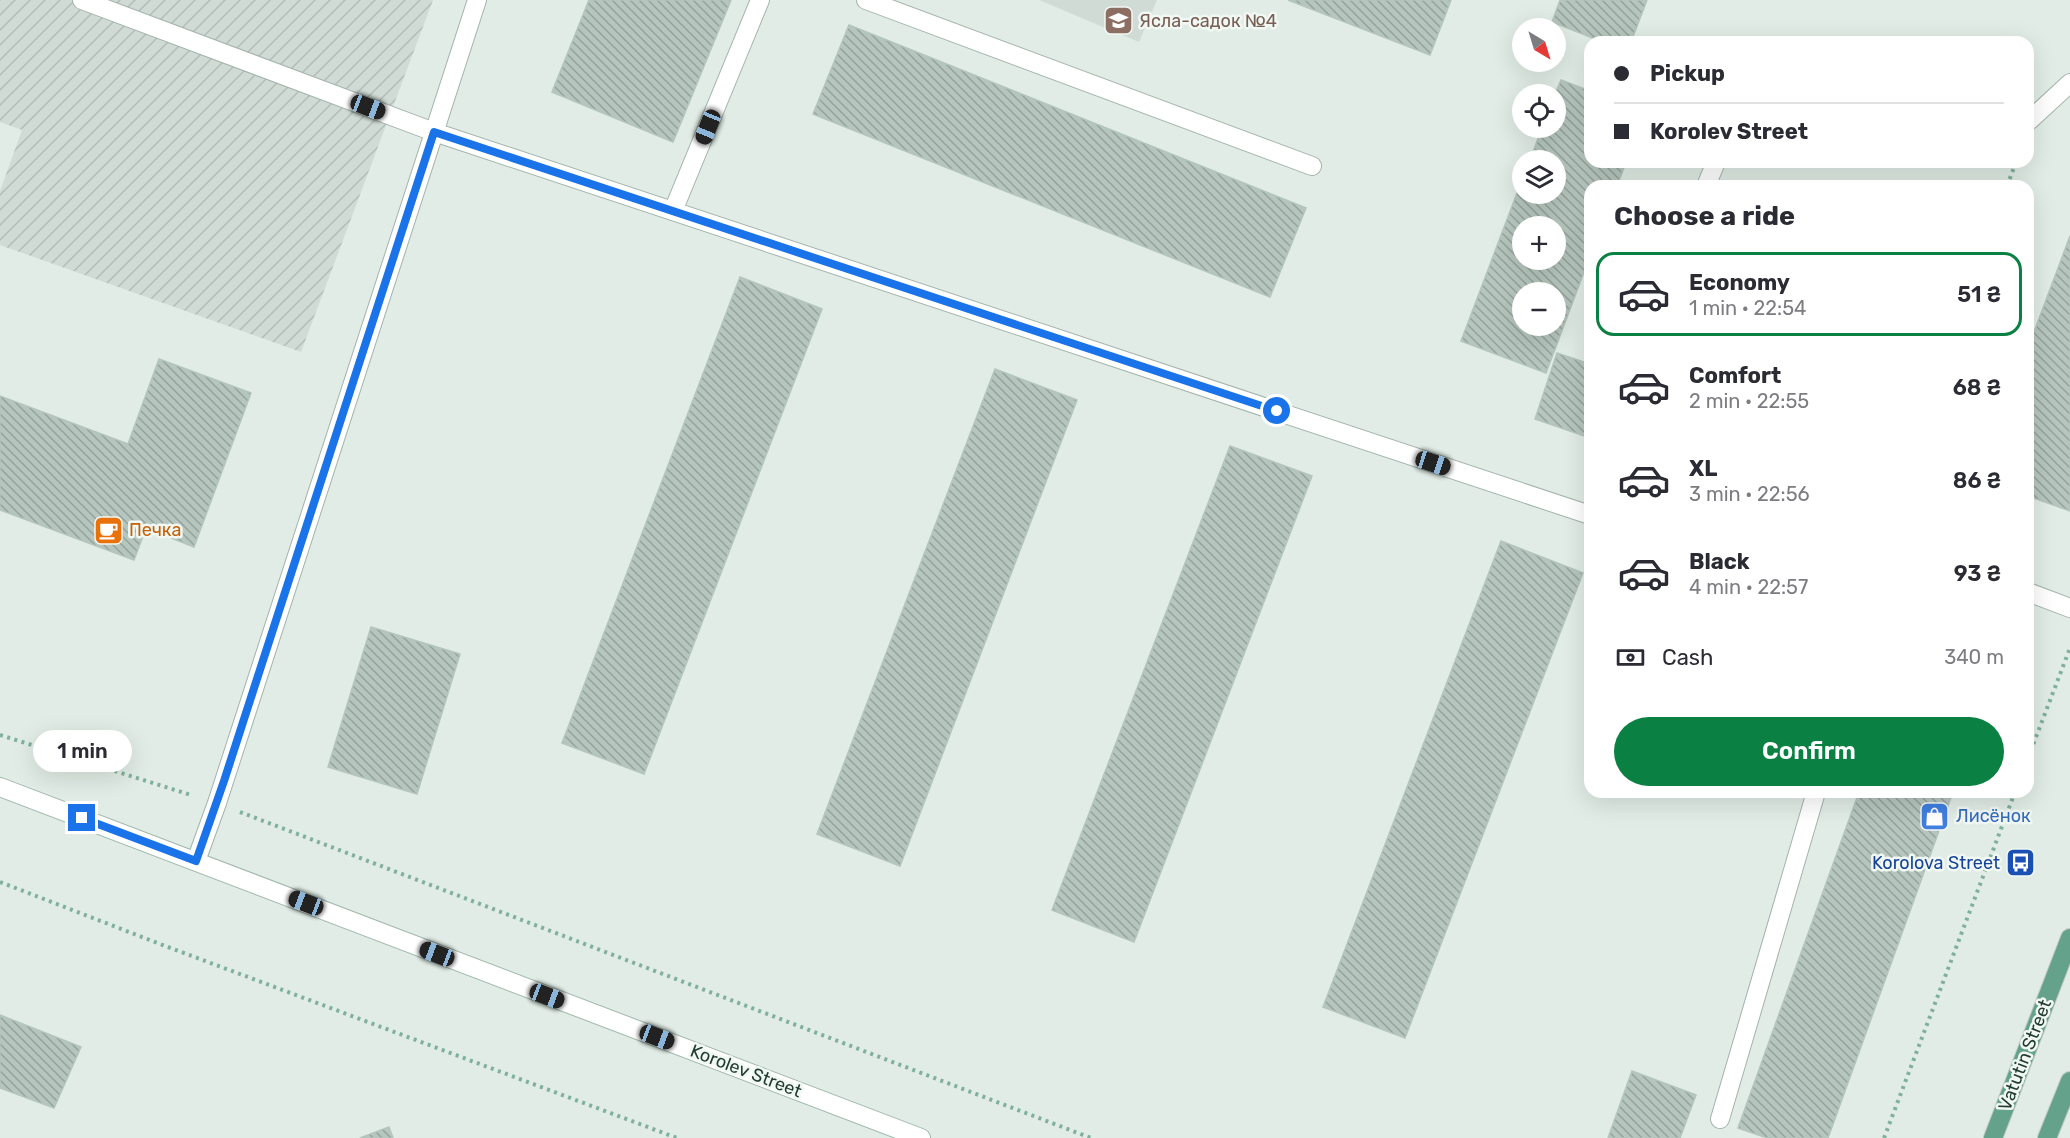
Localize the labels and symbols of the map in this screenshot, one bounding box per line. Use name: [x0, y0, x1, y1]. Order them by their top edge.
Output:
school or university icon: Ясла-садок №4: [1102, 5, 1134, 37]
place label: Ясла-садок №4: [1139, 10, 1277, 32]
north arrow: [1512, 18, 1566, 72]
car: [348, 92, 388, 122]
car: [693, 107, 723, 147]
route start: [1263, 397, 1290, 424]
car: [1413, 449, 1453, 477]
cafe icon: Печка: [92, 514, 124, 546]
place label: Печка: [129, 519, 181, 541]
callout: 1 min: [32, 731, 132, 773]
shop icon: Лисёнок: [1919, 800, 1951, 832]
route end: [68, 804, 95, 831]
place label: Лисёнок: [1956, 805, 2031, 827]
bus stop icon: Korolova Street: [2005, 847, 2037, 879]
place label: Korolova Street: [1872, 852, 2000, 874]
car: [286, 888, 326, 918]
car: [417, 939, 457, 969]
car: [527, 981, 567, 1011]
street label: Vatutin Street: [1994, 996, 2056, 1114]
car: [637, 1022, 677, 1052]
street label: Korolev Street: [687, 1040, 805, 1102]

